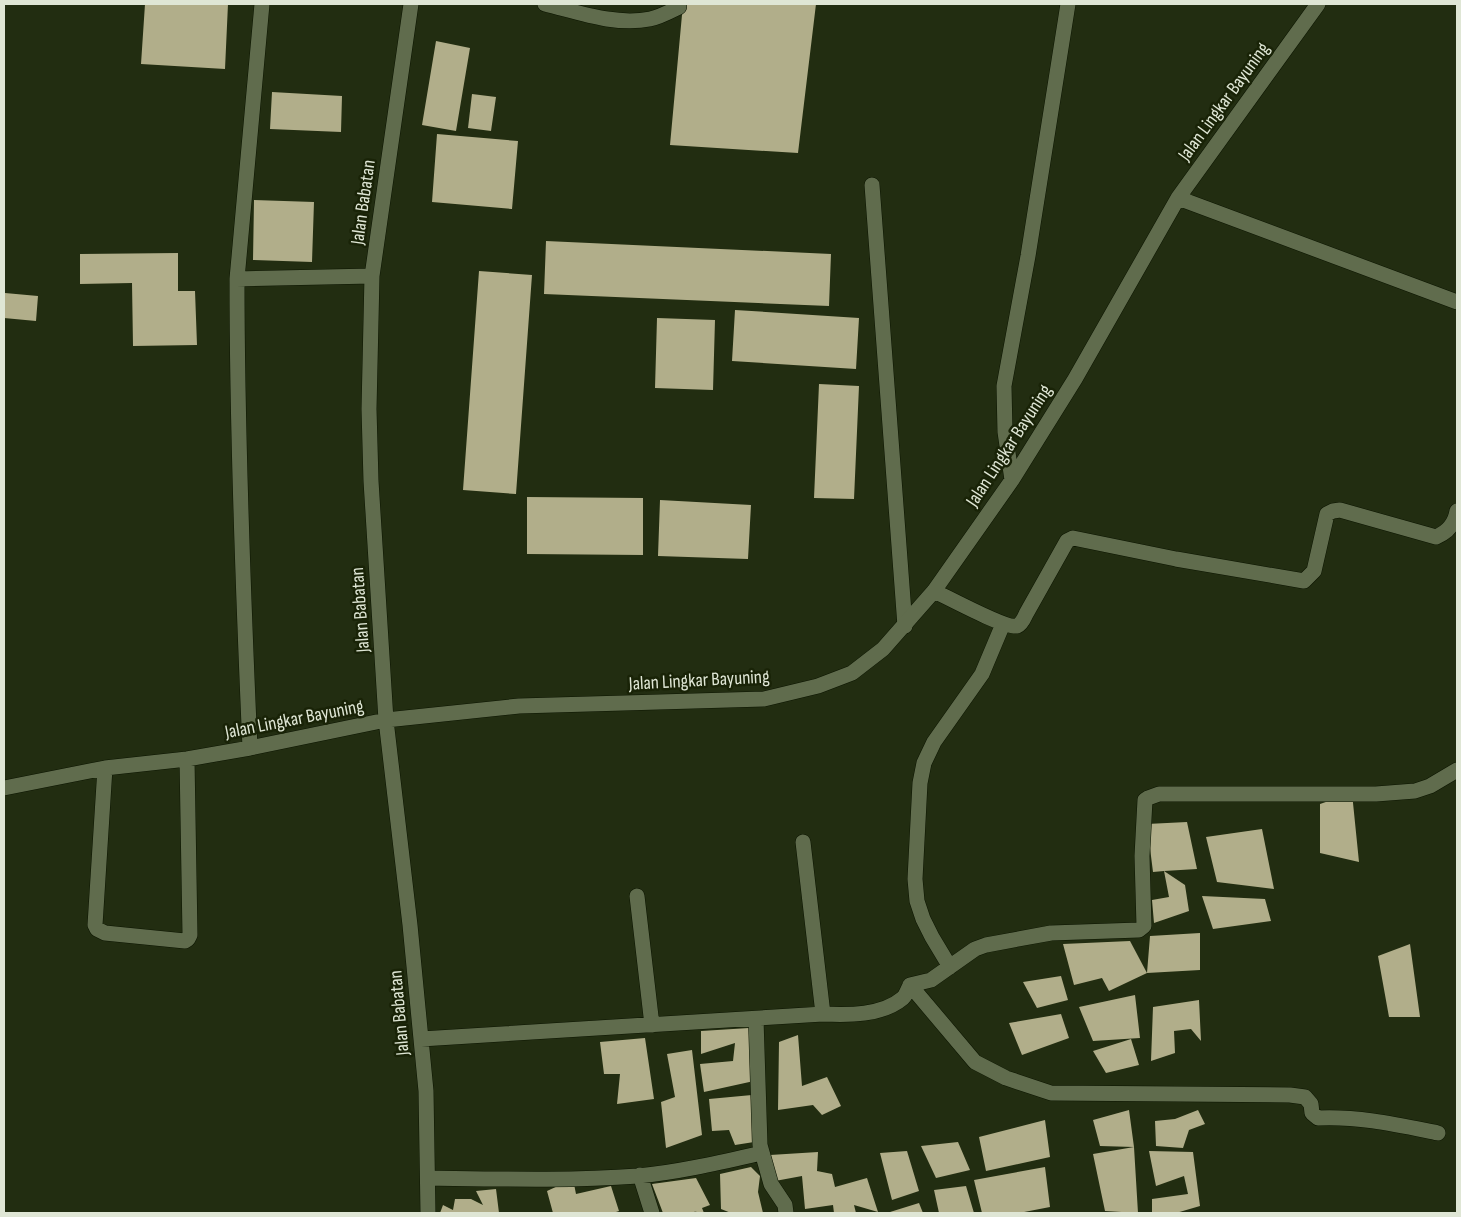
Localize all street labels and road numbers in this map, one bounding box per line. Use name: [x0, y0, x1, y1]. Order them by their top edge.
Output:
street label: Jalan Lingkar Bayuning: [1173, 38, 1275, 166]
street label: Jalan Babatan: [346, 158, 381, 247]
street label: Jalan Lingkar Bayuning: [961, 380, 1057, 512]
street label: Jalan Babatan: [346, 567, 375, 654]
street label: Jalan Lingkar Bayuning: [627, 665, 770, 696]
street label: Jalan Lingkar Bayuning: [222, 695, 366, 744]
street label: Jalan Babatan: [384, 969, 415, 1057]

